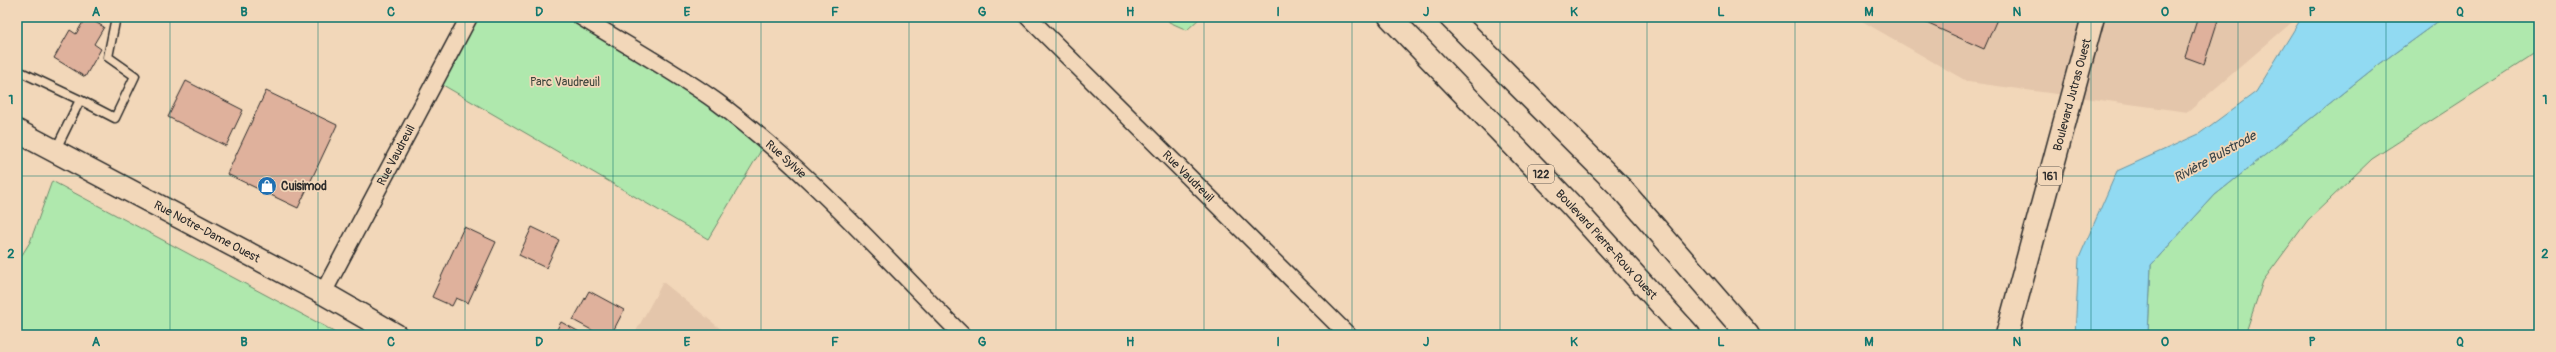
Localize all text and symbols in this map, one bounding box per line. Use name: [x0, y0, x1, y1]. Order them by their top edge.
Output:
text: A: [92, 4, 101, 20]
text: B: [240, 4, 248, 20]
text: C: [387, 4, 395, 20]
text: D: [535, 4, 543, 20]
text: E: [684, 4, 691, 20]
text: F: [831, 4, 839, 20]
text: G: [978, 4, 987, 20]
text: H: [1126, 4, 1134, 20]
text: I: [1276, 4, 1280, 20]
text: J: [1423, 4, 1429, 20]
text: K: [1570, 4, 1578, 20]
text: L: [1717, 4, 1725, 20]
text: M: [1864, 4, 1874, 20]
text: N: [2013, 4, 2022, 20]
text: O: [2161, 4, 2170, 20]
text: P: [2308, 4, 2316, 20]
text: Q: [2456, 4, 2464, 20]
street label: Boulevard Jutras Ouest: [2050, 37, 2094, 153]
park label: Parc Vaudreuil: [530, 75, 600, 90]
text: 1: [8, 92, 14, 108]
text: 1: [2542, 92, 2548, 108]
street label: Rue Vaudreuil: [374, 122, 418, 188]
water label: Rivière Bulstrode: [2171, 127, 2260, 186]
street label: Rue Sylvie: [762, 137, 810, 182]
street label: Rue Vaudreuil: [1159, 147, 1217, 205]
road number: 122: [1528, 165, 1554, 183]
road number: 161: [2038, 167, 2062, 185]
shop icon: Cuisimod: [256, 175, 278, 197]
place label: Cuisimod: [281, 179, 327, 194]
street label: Boulevard Pierre-Roux Ouest: [1553, 186, 1661, 303]
street label: Rue Notre-Dame Ouest: [151, 197, 263, 266]
text: 2: [7, 246, 15, 262]
text: 2: [2541, 246, 2549, 262]
text: A: [92, 334, 101, 350]
text: B: [240, 334, 248, 350]
text: C: [387, 334, 395, 350]
text: D: [535, 334, 543, 350]
text: E: [684, 334, 691, 350]
text: F: [831, 334, 839, 350]
text: G: [978, 334, 987, 350]
text: H: [1126, 334, 1134, 350]
text: I: [1276, 334, 1280, 350]
text: J: [1423, 334, 1429, 350]
text: K: [1570, 334, 1578, 350]
text: L: [1717, 334, 1725, 350]
text: M: [1864, 334, 1874, 350]
text: N: [2013, 334, 2022, 350]
text: O: [2161, 334, 2170, 350]
text: P: [2308, 334, 2316, 350]
text: Q: [2456, 334, 2464, 350]

